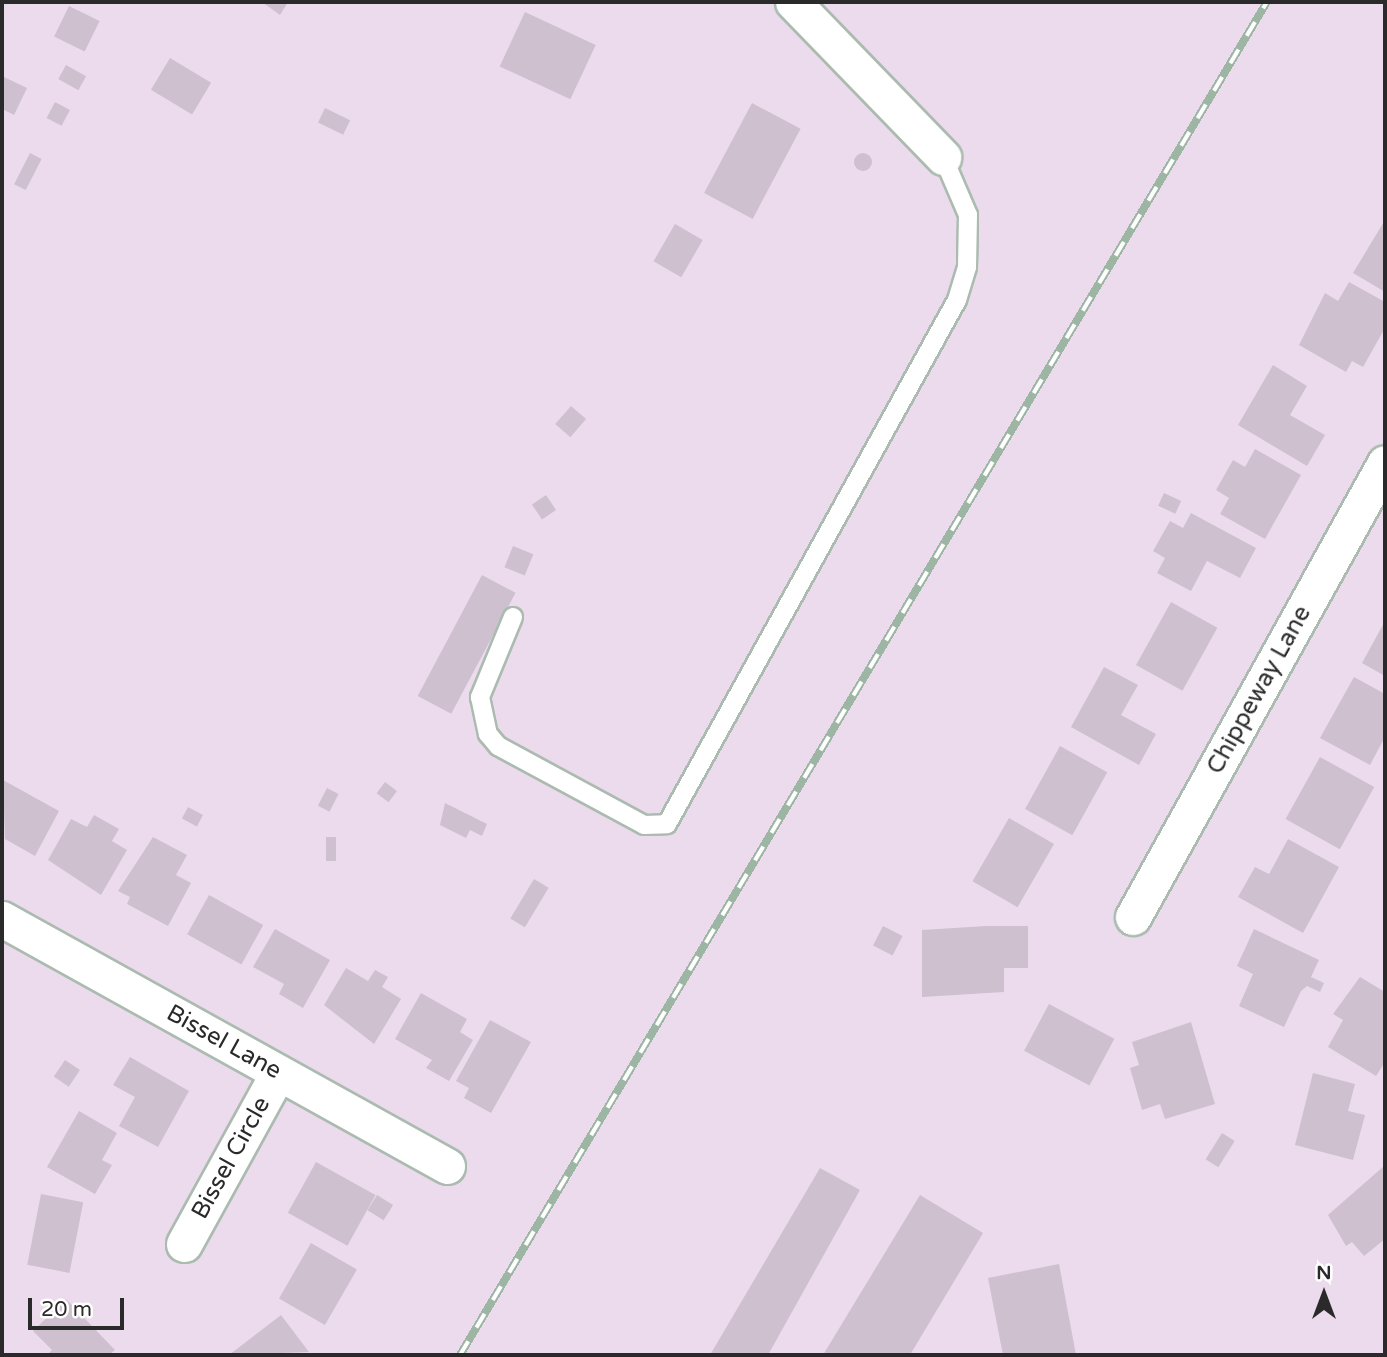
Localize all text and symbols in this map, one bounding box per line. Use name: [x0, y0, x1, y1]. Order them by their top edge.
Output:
street label: Chippeway Lane: [1201, 601, 1317, 779]
street label: Bissel Lane: [162, 999, 286, 1085]
street label: Bissel Circle: [186, 1092, 276, 1224]
north arrow: [1289, 1259, 1359, 1329]
text: N: [1316, 1262, 1332, 1284]
scale bar: [32, 1284, 128, 1328]
text: 20 m: [41, 1297, 92, 1322]

